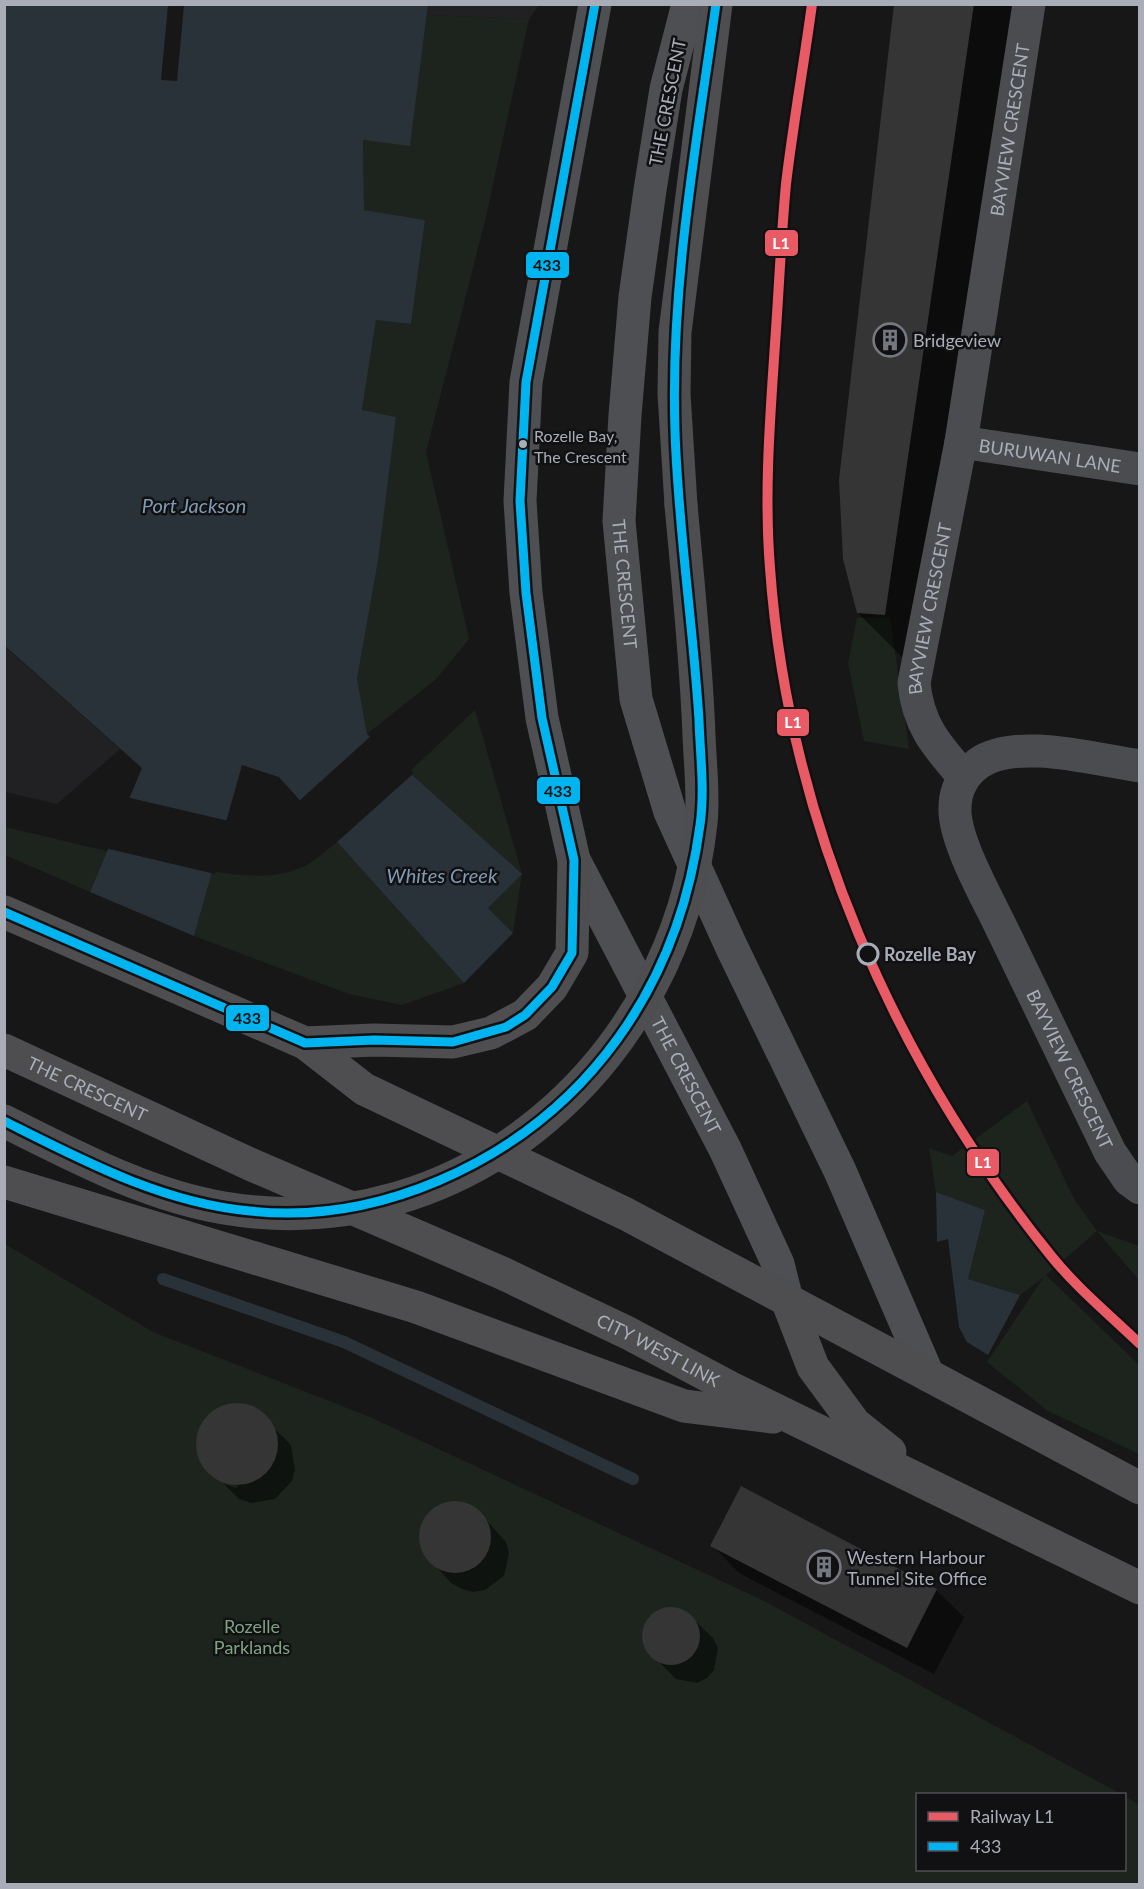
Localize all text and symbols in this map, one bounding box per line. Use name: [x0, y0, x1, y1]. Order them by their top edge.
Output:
street label: THE CRESCENT: [644, 36, 690, 168]
street label: BAYVIEW CRESCENT: [985, 41, 1034, 218]
line badge: L1: [764, 229, 799, 257]
text: L1: [772, 233, 790, 252]
line badge: 433: [525, 251, 570, 279]
text: 433: [533, 255, 561, 274]
building icon: Bridgeview: [872, 322, 908, 358]
place label: Bridgeview: [913, 329, 1001, 351]
place label: Rozelle Bay, The Crescent: [534, 426, 627, 466]
street label: BURUWAN LANE: [977, 434, 1123, 477]
marker: Rozelle Bay, The Crescent: [517, 438, 529, 450]
water label: Port Jackson: [142, 493, 246, 517]
street label: THE CRESCENT: [608, 518, 642, 650]
street label: BAYVIEW CRESCENT: [903, 521, 956, 696]
line badge: L1: [776, 708, 810, 737]
text: L1: [784, 712, 802, 731]
line badge: 433: [536, 776, 581, 805]
text: 433: [544, 781, 572, 800]
water label: Whites Creek: [387, 863, 498, 887]
marker: Rozelle Bay: [857, 943, 879, 965]
place label: Rozelle Bay: [884, 943, 976, 965]
street label: BAYVIEW CRESCENT: [1022, 986, 1118, 1153]
line badge: 433: [225, 1004, 270, 1032]
text: 433: [233, 1008, 261, 1027]
street label: THE CRESCENT: [647, 1013, 726, 1138]
street label: THE CRESCENT: [24, 1051, 151, 1126]
line badge: L1: [966, 1148, 1000, 1177]
text: L1: [974, 1152, 992, 1171]
street label: CITY WEST LINK: [593, 1309, 724, 1391]
place label: Western Harbour Tunnel Site Office: [847, 1546, 987, 1589]
building icon: Western Harbour Tunnel Site Office: [806, 1549, 842, 1585]
park label: Rozelle Parklands: [214, 1615, 290, 1658]
legend: [916, 1793, 1126, 1871]
text: Railway L1: [970, 1805, 1055, 1827]
text: 433: [970, 1835, 1001, 1857]

